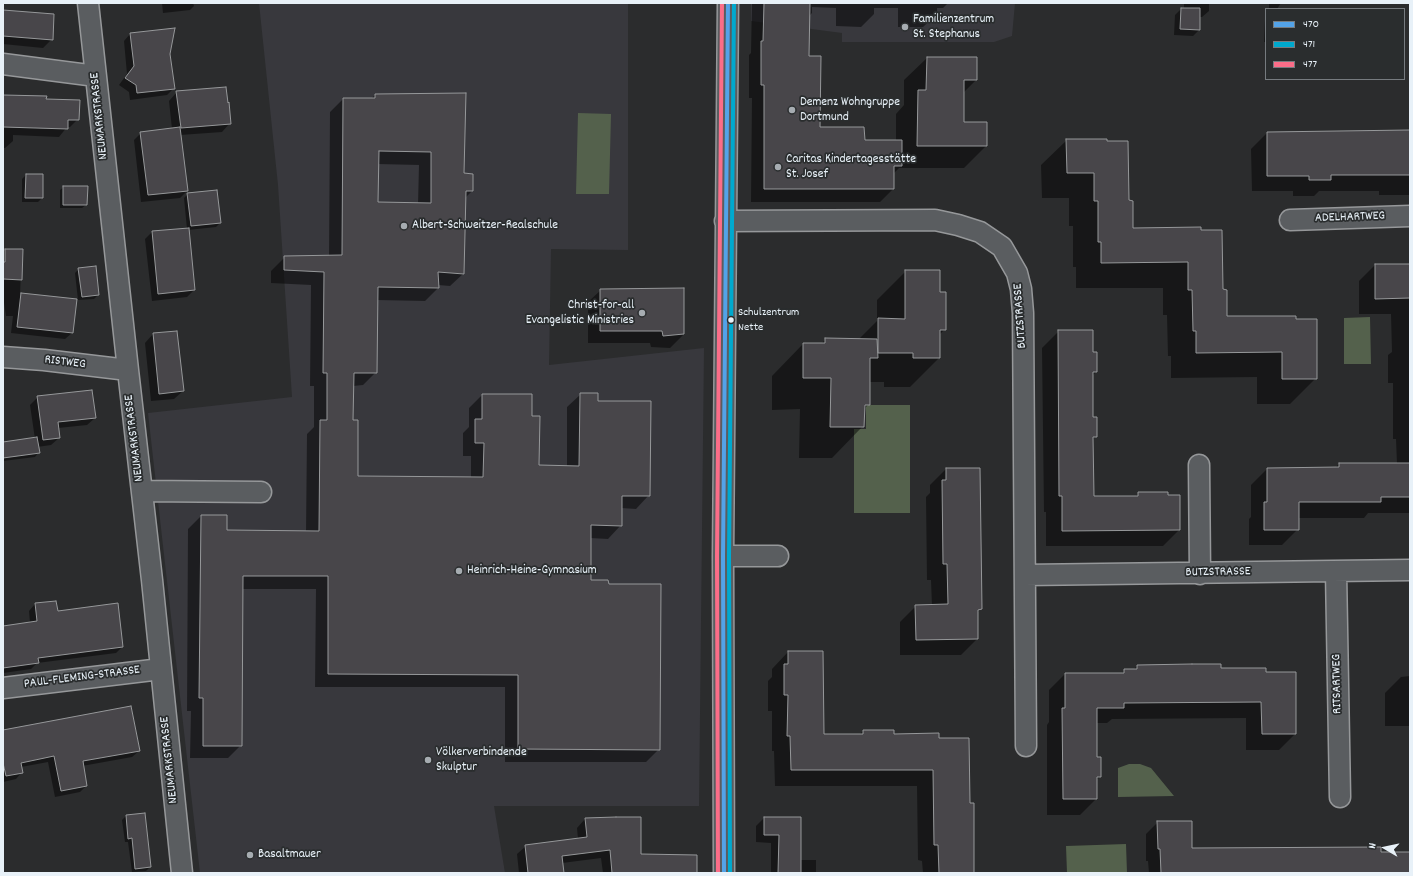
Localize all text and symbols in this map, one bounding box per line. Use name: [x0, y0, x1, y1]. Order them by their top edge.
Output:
legend: [1265, 8, 1405, 80]
place label: Familienzentrum St. Stephanus: [913, 12, 994, 43]
text: 470: [1303, 16, 1319, 33]
marker: Familienzentrum St. Stephanus: [900, 22, 910, 32]
text: 471: [1303, 36, 1315, 53]
text: 477: [1303, 56, 1317, 73]
street label: NEUMARKSTRASSE: [88, 72, 112, 160]
place label: Demenz Wohngruppe Dortmund: [800, 95, 900, 126]
marker: Demenz Wohngruppe Dortmund: [787, 105, 797, 115]
place label: Caritas Kindertagesstätte St. Josef: [786, 152, 916, 183]
marker: Caritas Kindertagesstätte St. Josef: [773, 162, 783, 172]
street label: ADELHARTWEG: [1315, 209, 1385, 227]
place label: Albert-Schweitzer-Realschule: [412, 218, 558, 234]
marker: Albert-Schweitzer-Realschule: [399, 221, 409, 231]
street label: BUTZSTRASSE: [1011, 283, 1031, 349]
place label: Christ-for-all Evangelistic Ministries: [526, 298, 634, 329]
place label: Schulzentrum Nette: [738, 306, 799, 334]
marker: Christ-for-all Evangelistic Ministries: [637, 308, 647, 318]
marker: Schulzentrum Nette: [726, 315, 736, 325]
street label: RISTWEG: [44, 353, 86, 373]
street label: NEUMARKSTRASSE: [122, 394, 148, 482]
place label: Heinrich-Heine-Gymnasium: [467, 563, 597, 579]
street label: BUTZSTRASSE: [1185, 565, 1251, 581]
marker: Heinrich-Heine-Gymnasium: [454, 566, 464, 576]
street label: RITSARTWEG: [1330, 654, 1346, 714]
street label: PAUL-FLEMING-STRASSE: [23, 663, 141, 693]
street label: NEUMARKSTRASSE: [158, 716, 182, 804]
place label: Völkerverbindende Skulptur: [436, 745, 527, 776]
marker: Völkerverbindende Skulptur: [423, 755, 433, 765]
north arrow: [1365, 828, 1405, 868]
text: N: [1365, 842, 1381, 850]
place label: Basaltmauer: [258, 847, 321, 863]
marker: Basaltmauer: [245, 850, 255, 860]

